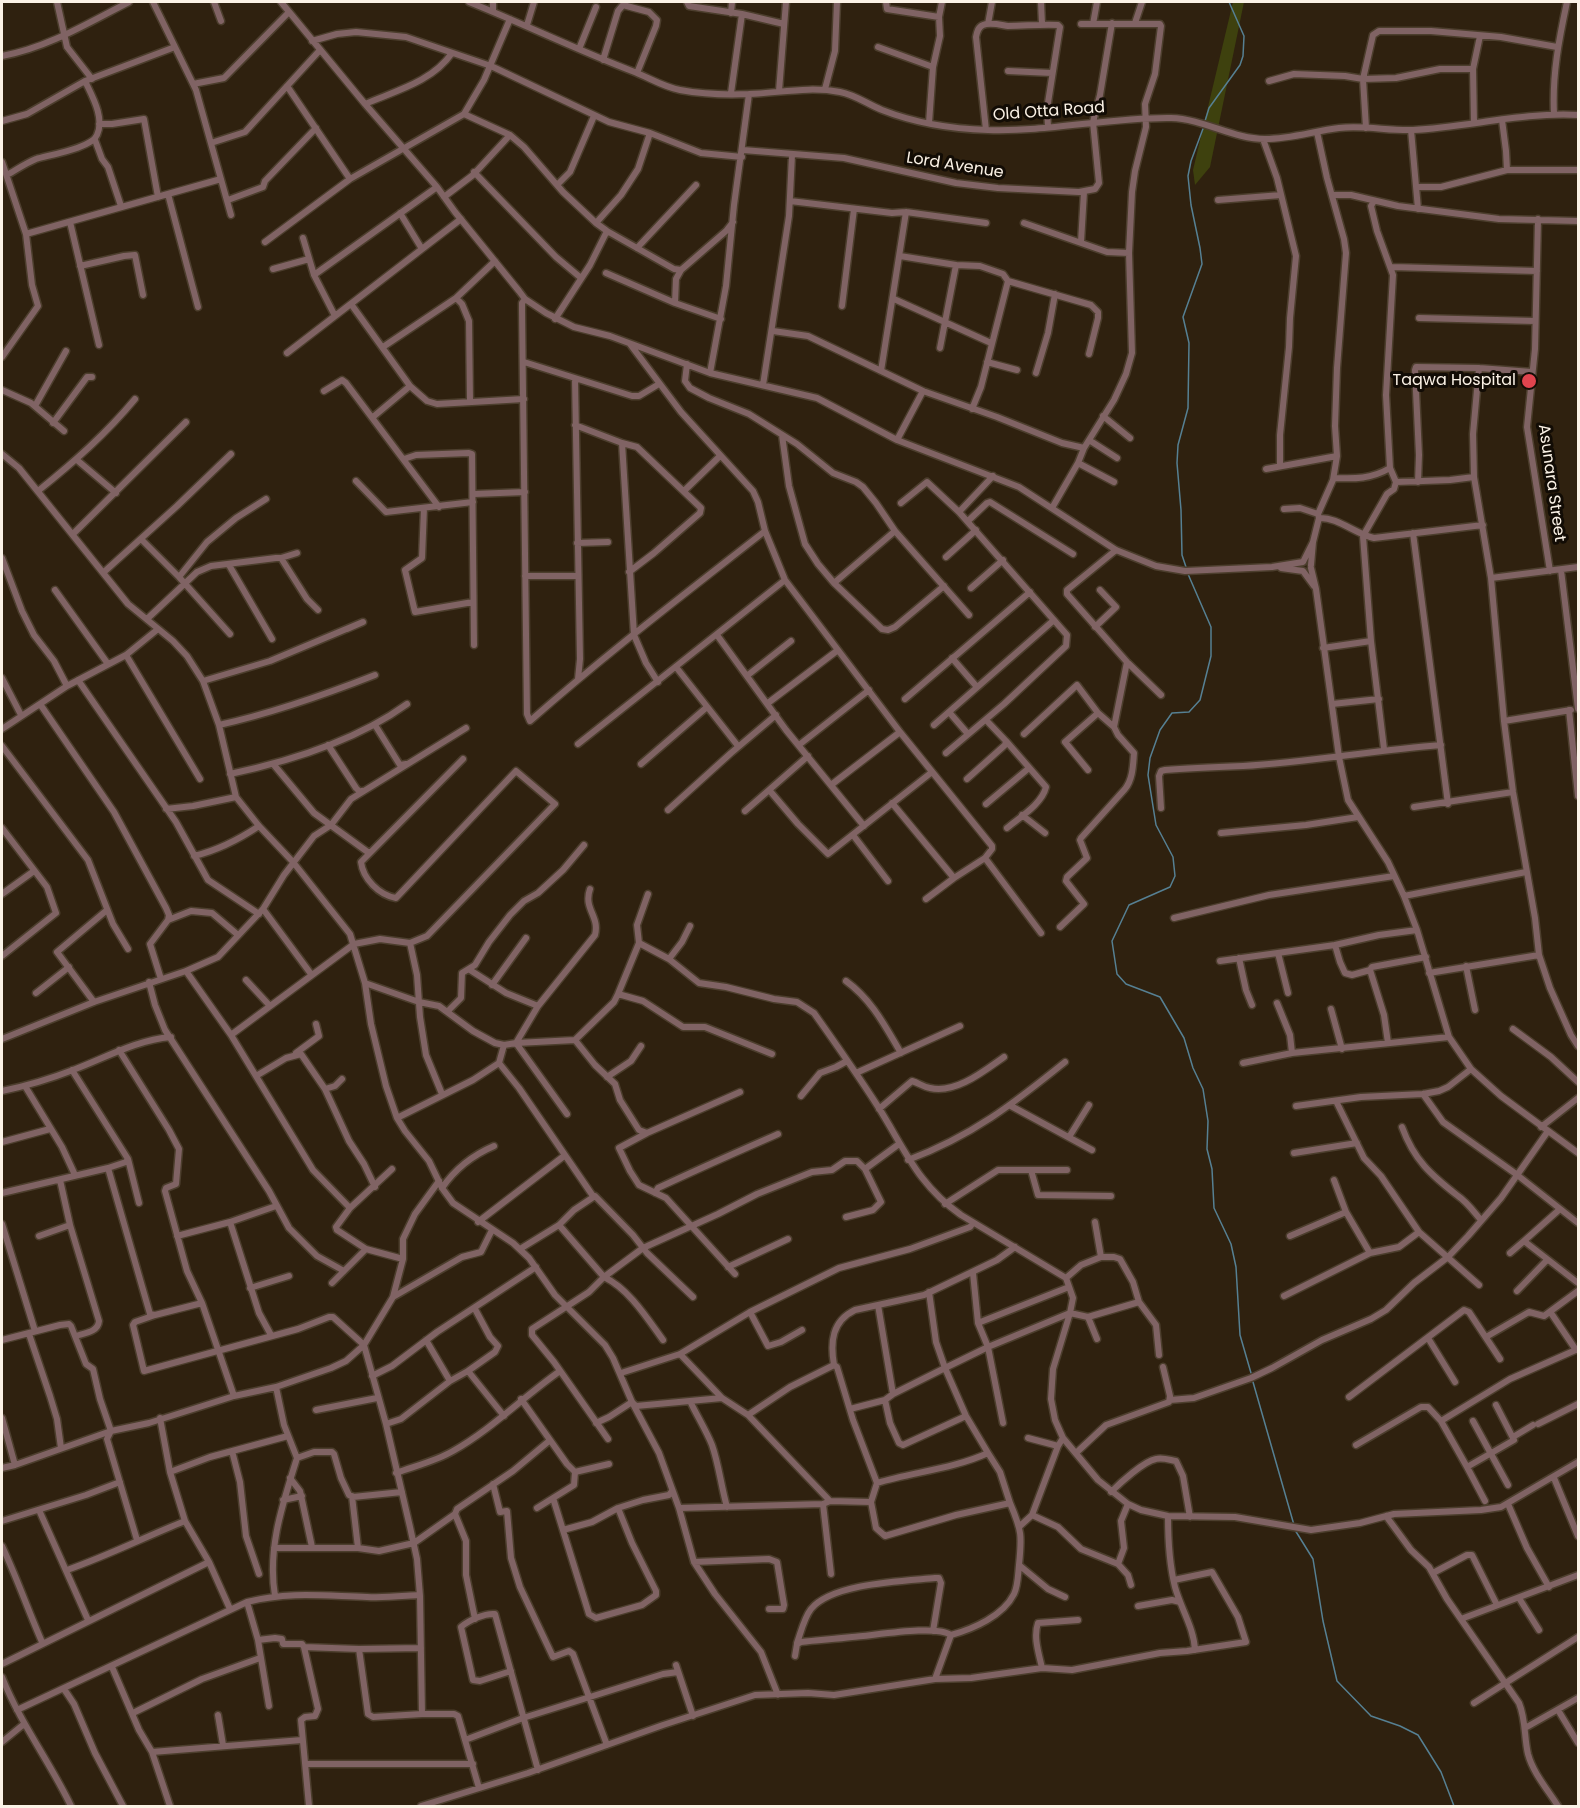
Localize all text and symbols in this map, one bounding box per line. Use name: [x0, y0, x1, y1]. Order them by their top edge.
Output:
street label: Old Otta Road: [992, 98, 1106, 126]
street label: Lord Avenue: [905, 149, 1005, 183]
place label: Taqwa Hospital: [1393, 371, 1516, 391]
marker: Taqwa Hospital: [1520, 372, 1538, 390]
street label: Asunara Street: [1533, 423, 1569, 543]

